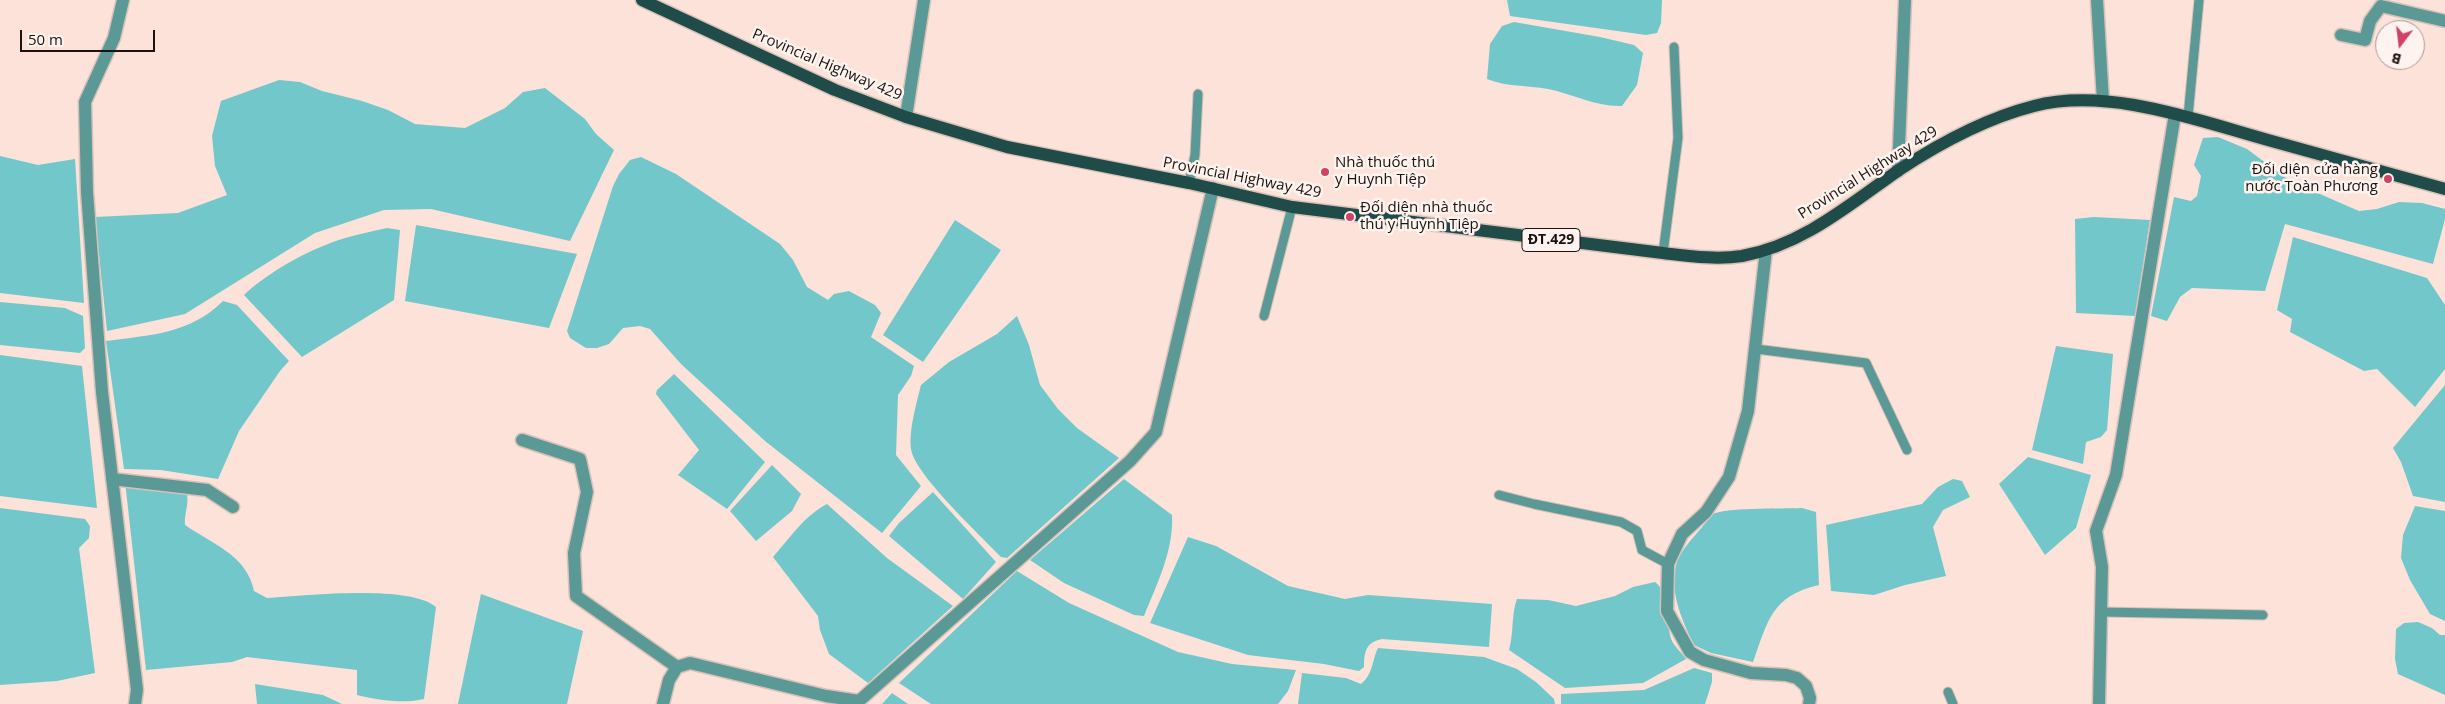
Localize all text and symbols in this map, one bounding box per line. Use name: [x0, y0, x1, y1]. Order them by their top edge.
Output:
scale bar: [22, 20, 158, 52]
north arrow: [2375, 20, 2425, 70]
street label: Provincial Highway 429: [749, 25, 905, 105]
text: 50 m: [28, 29, 63, 49]
text: B: [2389, 49, 2403, 69]
street label: Provincial Highway 429: [1795, 123, 1941, 223]
street label: Provincial Highway 429: [1161, 154, 1323, 202]
place label: Nhà thuốc thú y Huynh Tiệp: [1335, 154, 1435, 189]
place label: Đối diện cửa hàng nước Toàn Phương: [2245, 161, 2378, 196]
marker: Nhà thuốc thú y Huynh Tiệp: [1319, 166, 1331, 178]
marker: Đối diện cửa hàng nước Toàn Phương: [2382, 173, 2394, 185]
place label: Đối diện nhà thuốc thú y Huynh Tiệp: [1360, 199, 1493, 234]
marker: Đối diện nhà thuốc thú y Huynh Tiệp: [1344, 211, 1356, 223]
road number: ĐT.429: [1522, 228, 1580, 252]

